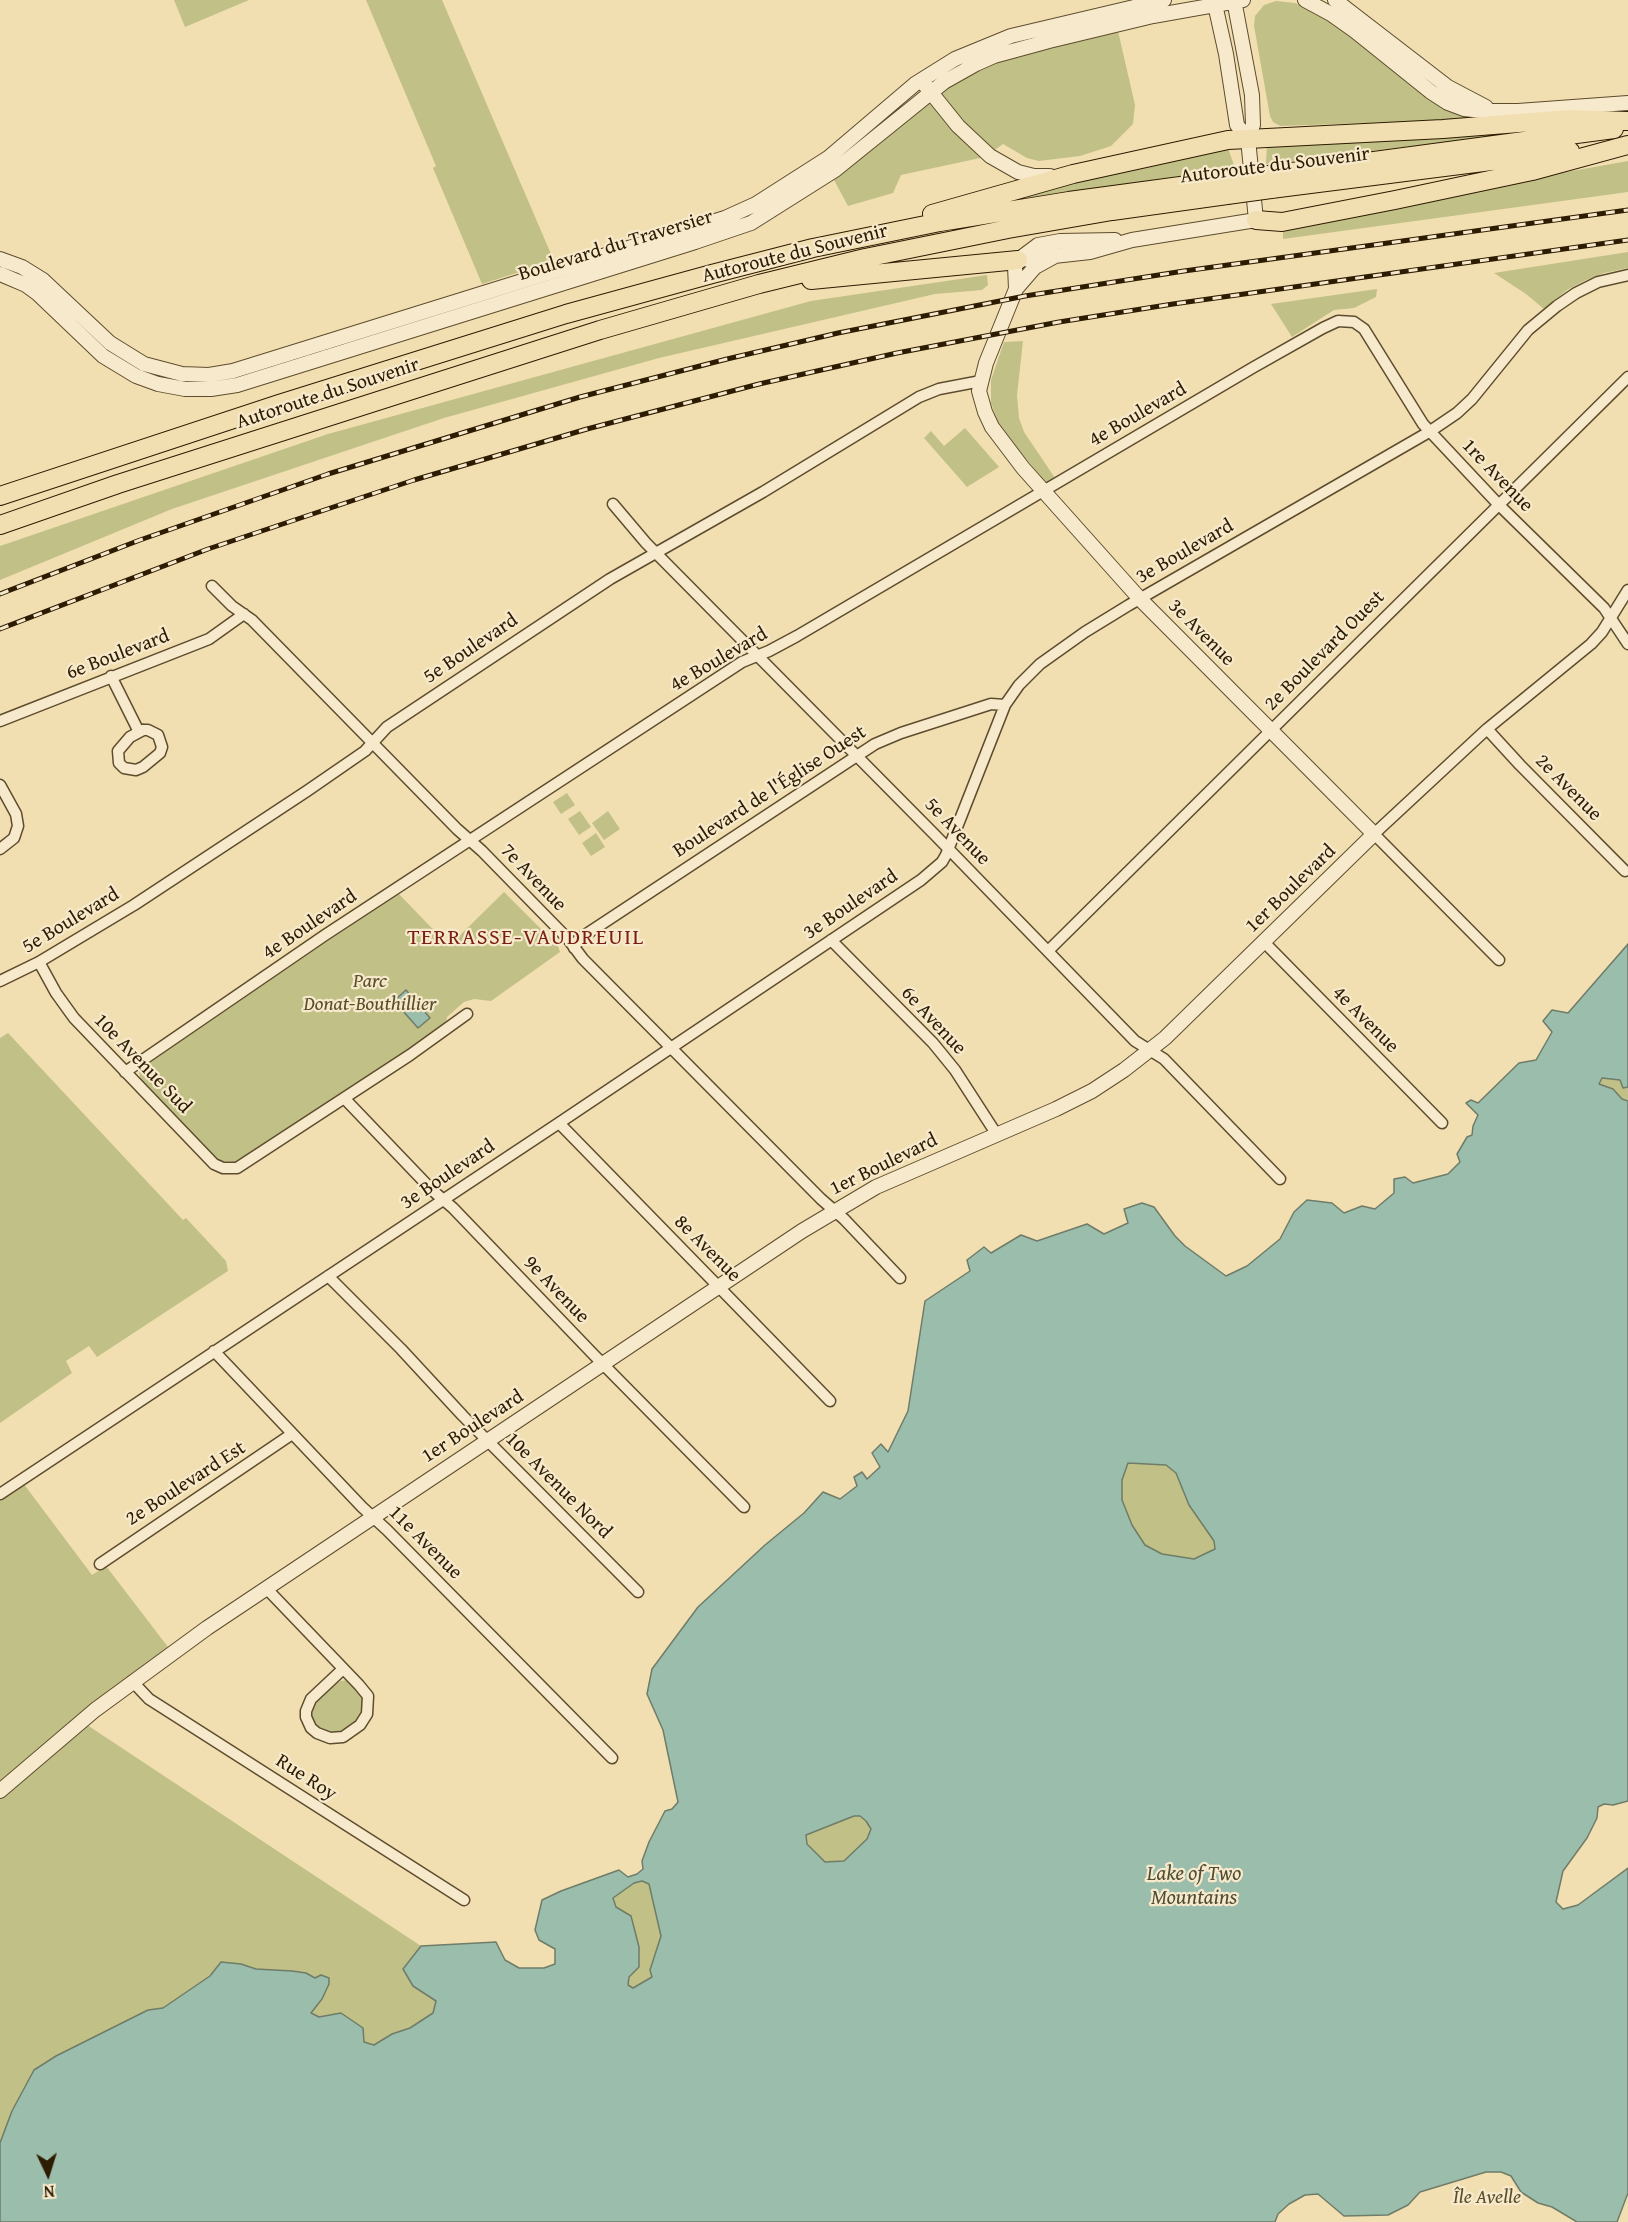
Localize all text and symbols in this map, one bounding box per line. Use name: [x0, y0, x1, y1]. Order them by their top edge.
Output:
street label: Autoroute du Souvenir: [1179, 142, 1371, 190]
street label: Boulevard du Traversier: [516, 205, 716, 287]
street label: Autoroute du Souvenir: [700, 219, 890, 289]
street label: Autoroute du Souvenir: [234, 353, 422, 435]
street label: 4e Boulevard: [1085, 377, 1191, 453]
street label: 1re Avenue: [1456, 434, 1538, 518]
street label: 3e Boulevard: [1132, 514, 1238, 590]
street label: 2e Boulevard Ouest: [1260, 586, 1390, 716]
street label: 3e Avenue: [1163, 595, 1239, 671]
street label: 5e Boulevard: [419, 609, 523, 689]
street label: 4e Boulevard: [666, 622, 772, 698]
street label: 6e Boulevard: [63, 624, 173, 686]
street label: Boulevard de l'Église Ouest: [669, 721, 871, 863]
street label: 2e Avenue: [1530, 750, 1606, 826]
street label: 5e Avenue: [919, 793, 995, 871]
street label: 7e Avenue: [495, 839, 571, 917]
street label: 1er Boulevard: [1241, 840, 1341, 938]
street label: 3e Boulevard: [799, 865, 903, 945]
street label: 5e Boulevard: [18, 883, 124, 959]
street label: 4e Boulevard: [258, 885, 362, 965]
district label: TERRASSE-VAUDREUIL: [407, 925, 645, 951]
park label: Parc Donat-Bouthillier: [304, 970, 436, 1017]
street label: 6e Avenue: [895, 982, 971, 1060]
street label: 4e Avenue: [1327, 982, 1403, 1058]
street label: 10e Avenue Sud: [88, 1009, 196, 1119]
street label: 1er Boulevard: [826, 1129, 942, 1201]
street label: 3e Boulevard: [396, 1135, 500, 1215]
street label: 8e Avenue: [669, 1211, 745, 1287]
street label: 9e Avenue: [518, 1251, 594, 1329]
street label: 1er Boulevard: [418, 1385, 528, 1469]
street label: 10e Avenue Nord: [500, 1428, 616, 1544]
street label: 2e Boulevard Est: [122, 1436, 250, 1532]
street label: 11e Avenue: [383, 1501, 467, 1585]
street label: Rue Roy: [271, 1749, 341, 1807]
water label: Lake of Two Mountains: [1147, 1862, 1241, 1912]
north arrow: [18, 2144, 78, 2204]
text: N: [43, 2180, 55, 2204]
park label: Île Avelle: [1453, 2186, 1521, 2210]

